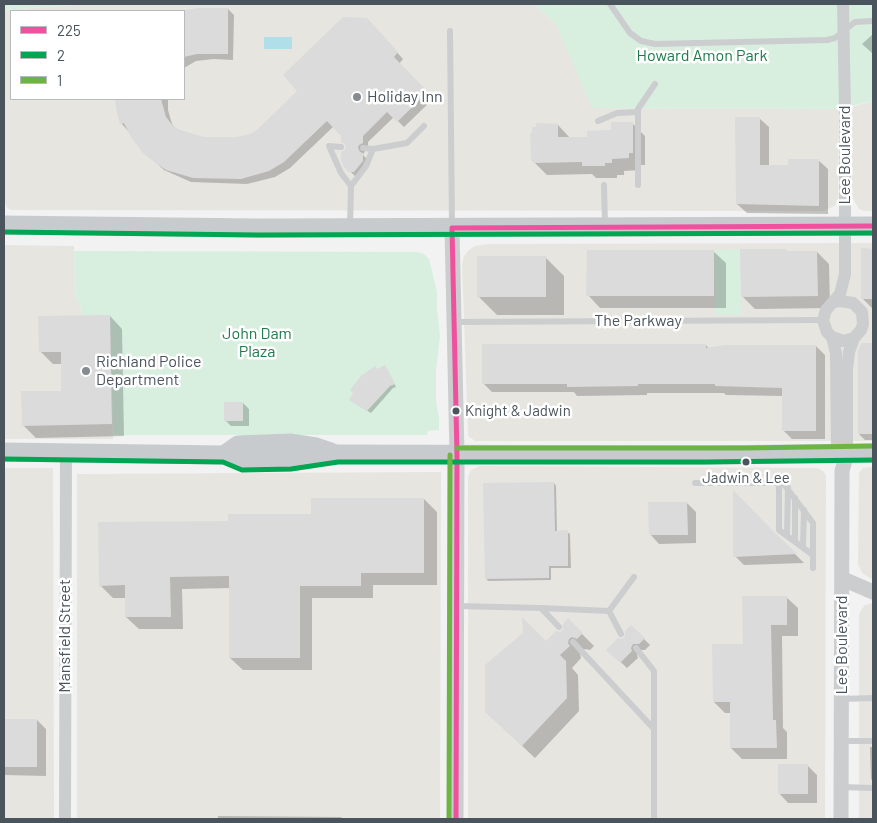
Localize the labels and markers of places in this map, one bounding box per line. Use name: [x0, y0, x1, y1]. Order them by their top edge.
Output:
place label: Holiday Inn: [367, 87, 443, 107]
marker: Holiday Inn: [351, 91, 363, 103]
place label: Richland Police Department: [96, 352, 202, 390]
marker: Richland Police Department: [80, 365, 92, 377]
place label: Knight & Jadwin: [465, 402, 571, 420]
marker: Knight & Jadwin: [451, 406, 461, 416]
marker: Jadwin & Lee: [741, 457, 751, 467]
place label: Jadwin & Lee: [702, 469, 790, 487]

